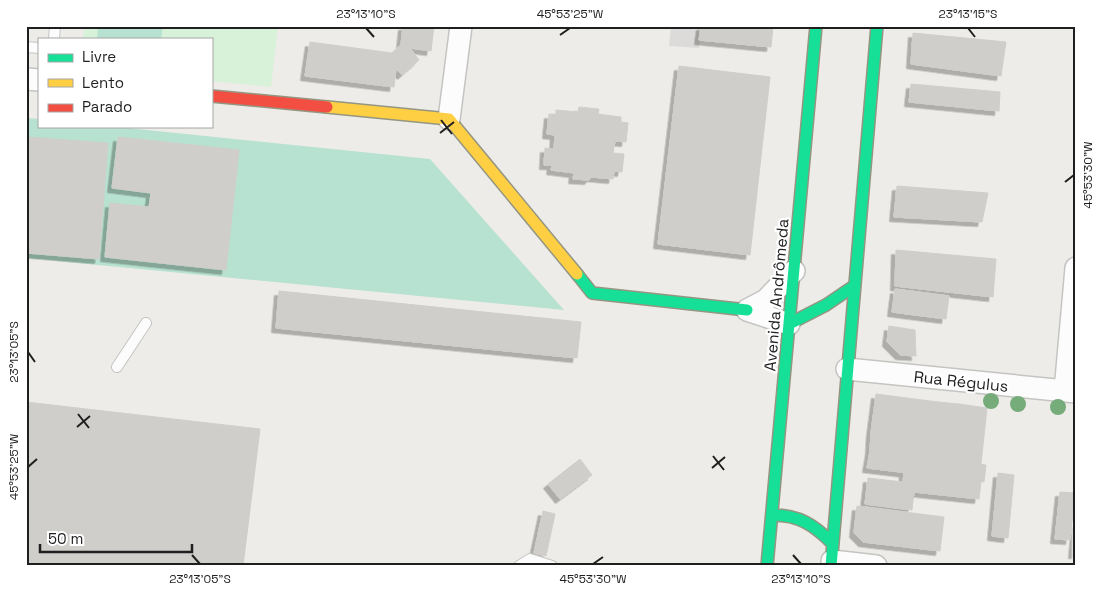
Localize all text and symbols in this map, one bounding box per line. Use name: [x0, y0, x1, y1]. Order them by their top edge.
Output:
text: 23°13'10"S: [336, 6, 396, 22]
text: 45°53'25"W: [537, 6, 604, 22]
text: 23°13'15"S: [939, 6, 997, 22]
legend: [38, 38, 212, 128]
text: Livre: [82, 47, 116, 66]
text: Lento: [82, 73, 124, 92]
text: Parado: [82, 97, 132, 116]
text: 45°53'30"W: [1080, 141, 1096, 209]
street label: Avenida Andrômeda: [759, 218, 794, 372]
text: 23°13'05"S: [6, 321, 22, 383]
street label: Rua Régulus: [913, 366, 1009, 397]
text: 45°53'25"W: [6, 433, 22, 500]
scale bar: [40, 522, 192, 554]
text: 50 m: [48, 529, 83, 548]
text: 23°13'05"S: [169, 571, 231, 587]
text: 45°53'30"W: [559, 571, 627, 587]
text: 23°13'10"S: [771, 571, 831, 587]

